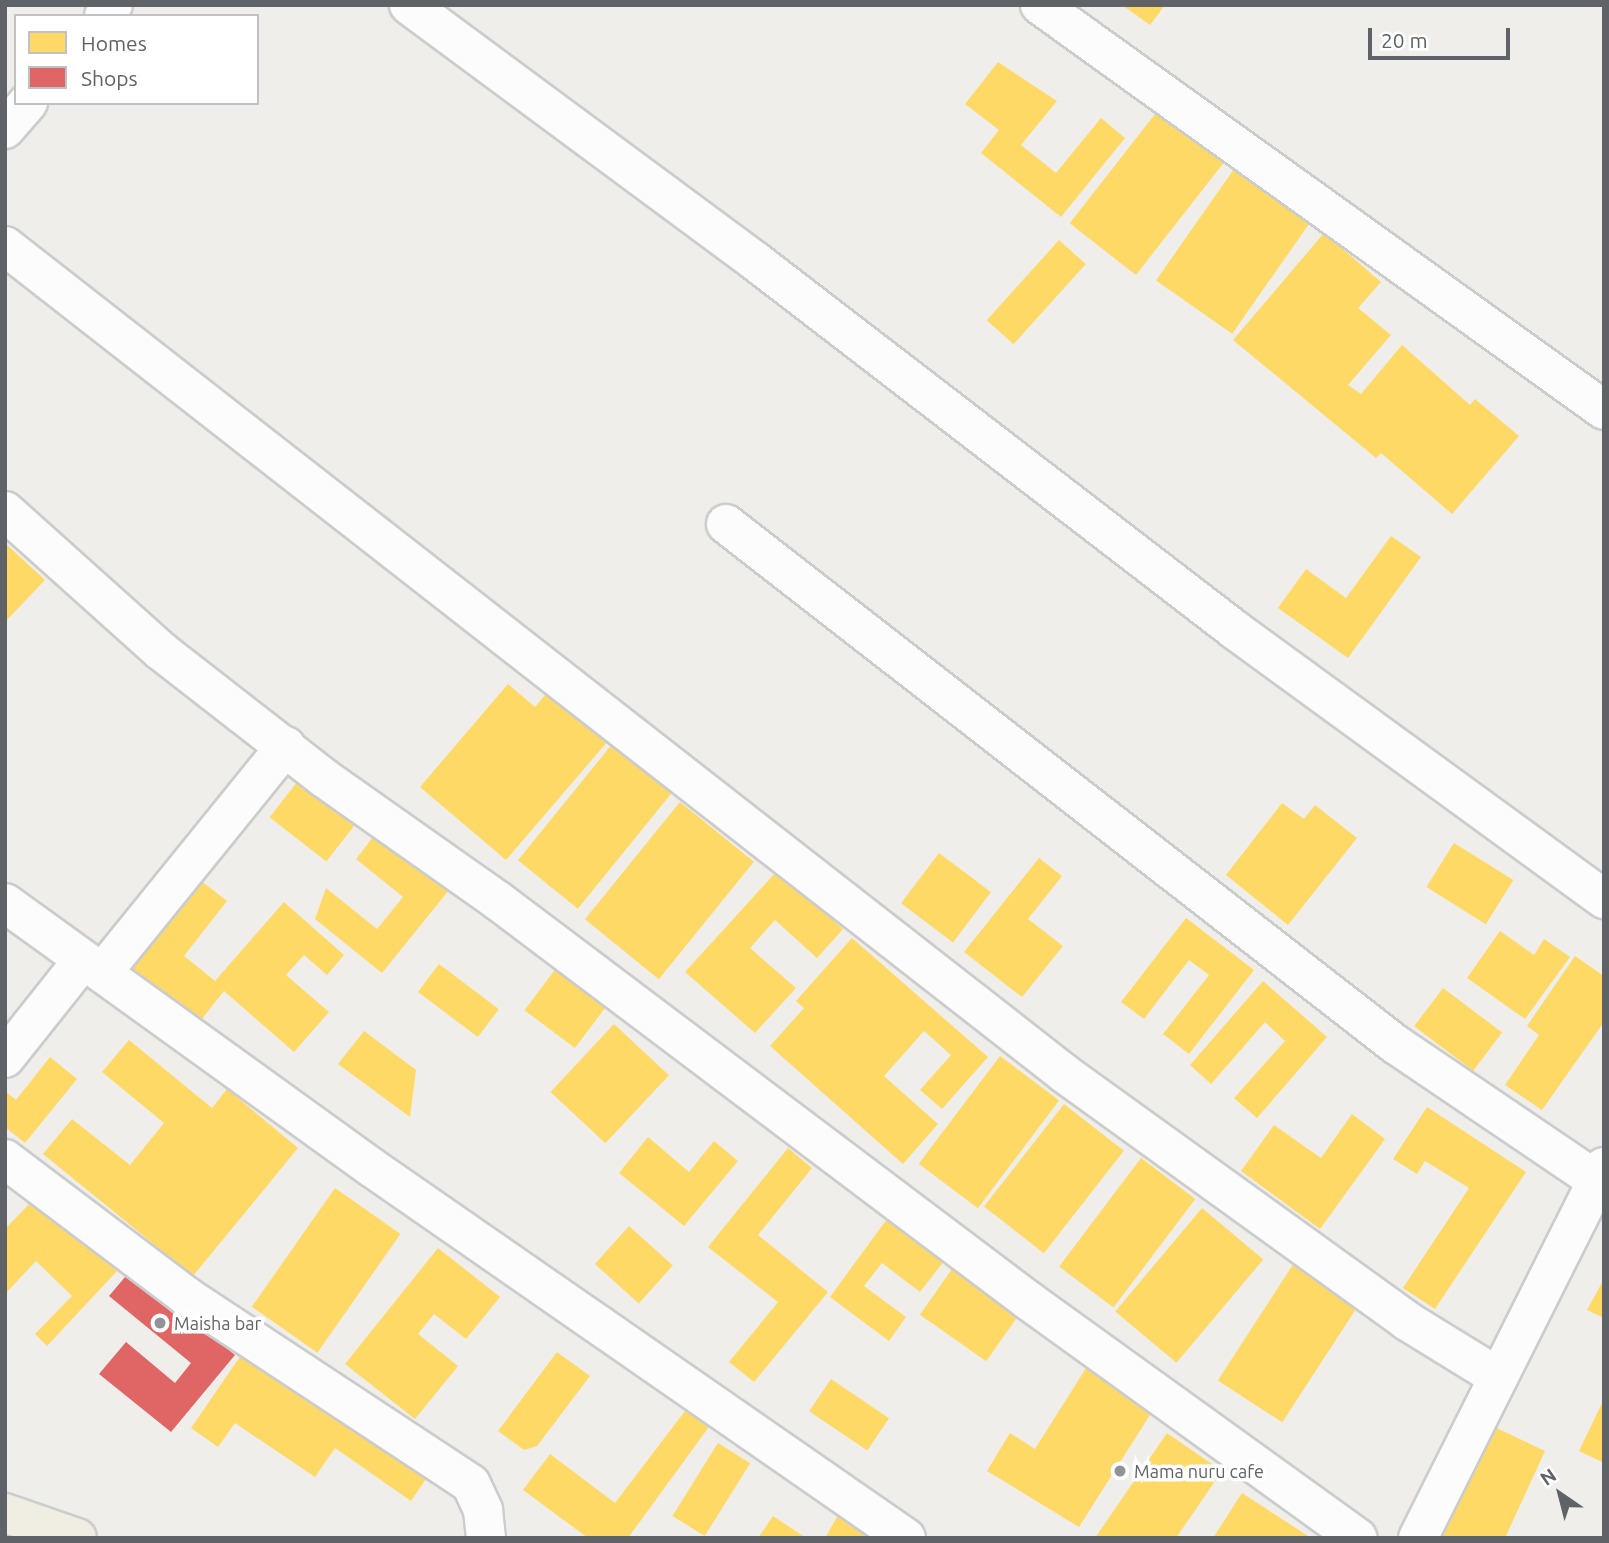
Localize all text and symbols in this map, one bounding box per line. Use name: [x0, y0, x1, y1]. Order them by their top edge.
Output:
legend: [14, 14, 259, 105]
scale bar: [1371, 14, 1513, 58]
text: 20 m: [1381, 28, 1428, 52]
text: Homes: [81, 31, 147, 55]
text: Shops: [81, 66, 138, 90]
place label: Maisha bar: [174, 1312, 261, 1334]
marker: Maisha bar: [152, 1315, 168, 1331]
north arrow: [1525, 1459, 1595, 1529]
place label: Mama nuru cafe: [1134, 1460, 1264, 1482]
marker: Mama nuru cafe: [1112, 1463, 1128, 1479]
text: N: [1536, 1464, 1560, 1490]

